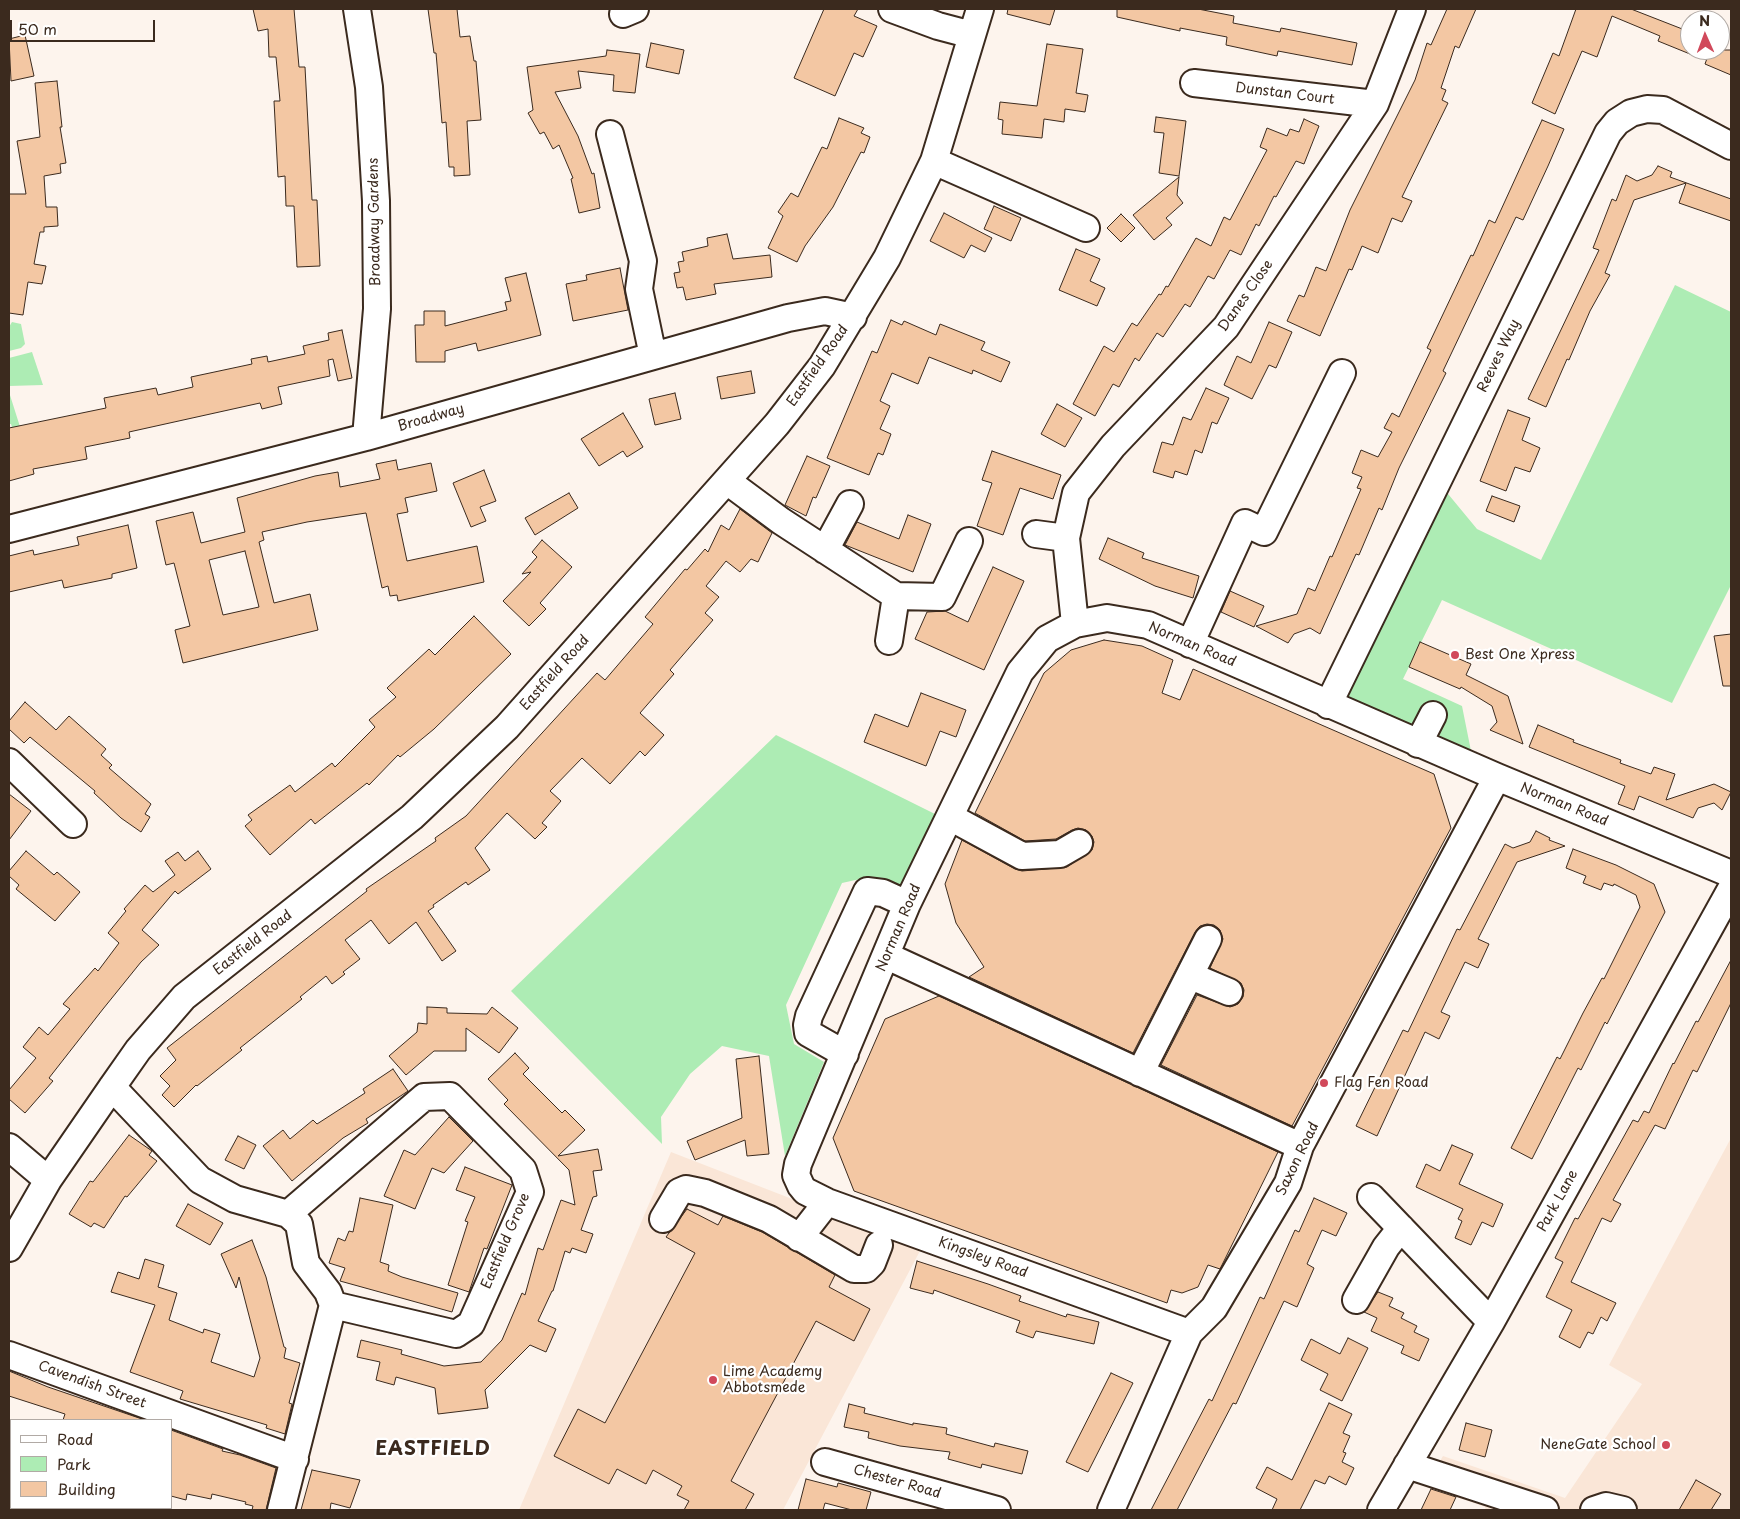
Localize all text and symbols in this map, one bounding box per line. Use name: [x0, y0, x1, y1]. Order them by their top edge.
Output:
scale bar: [12, 10, 158, 42]
north arrow: [1680, 10, 1730, 60]
text: N: [1699, 10, 1710, 31]
text: 50 m: [18, 17, 57, 40]
street label: Dunstan Court: [1235, 80, 1335, 108]
street label: Broadway Gardens: [365, 158, 385, 286]
street label: Danes Close: [1215, 257, 1277, 335]
street label: Reeves Way: [1474, 317, 1524, 395]
street label: Eastfield Road: [784, 322, 852, 410]
street label: Broadway: [396, 401, 466, 435]
street label: Norman Road: [1146, 619, 1238, 671]
street label: Eastfield Road: [517, 632, 593, 714]
place label: Best One Xpress: [1465, 647, 1575, 663]
marker: Best One Xpress: [1449, 649, 1461, 661]
street label: Norman Road: [1518, 780, 1610, 830]
street label: Norman Road: [873, 882, 925, 974]
street label: Eastfield Road: [210, 907, 296, 979]
place label: Flag Fen Road: [1334, 1075, 1429, 1091]
marker: Flag Fen Road: [1318, 1077, 1330, 1089]
street label: Saxon Road: [1273, 1120, 1323, 1198]
street label: Park Lane: [1534, 1167, 1582, 1235]
street label: Eastfield Grove: [478, 1191, 534, 1291]
street label: Kingsley Road: [936, 1234, 1030, 1282]
street label: Cavendish Street: [36, 1358, 148, 1412]
place label: Lime Academy Abbotsmede: [723, 1364, 822, 1396]
marker: Lime Academy Abbotsmede: [707, 1374, 719, 1386]
legend: [10, 1419, 172, 1509]
text: Road: [57, 1427, 93, 1450]
place label: NeneGate School: [1540, 1437, 1656, 1453]
district label: EASTFIELD: [374, 1439, 492, 1461]
marker: NeneGate School: [1660, 1439, 1672, 1451]
text: Park: [57, 1452, 91, 1475]
street label: Chester Road: [851, 1461, 943, 1503]
text: Building: [57, 1477, 116, 1500]

